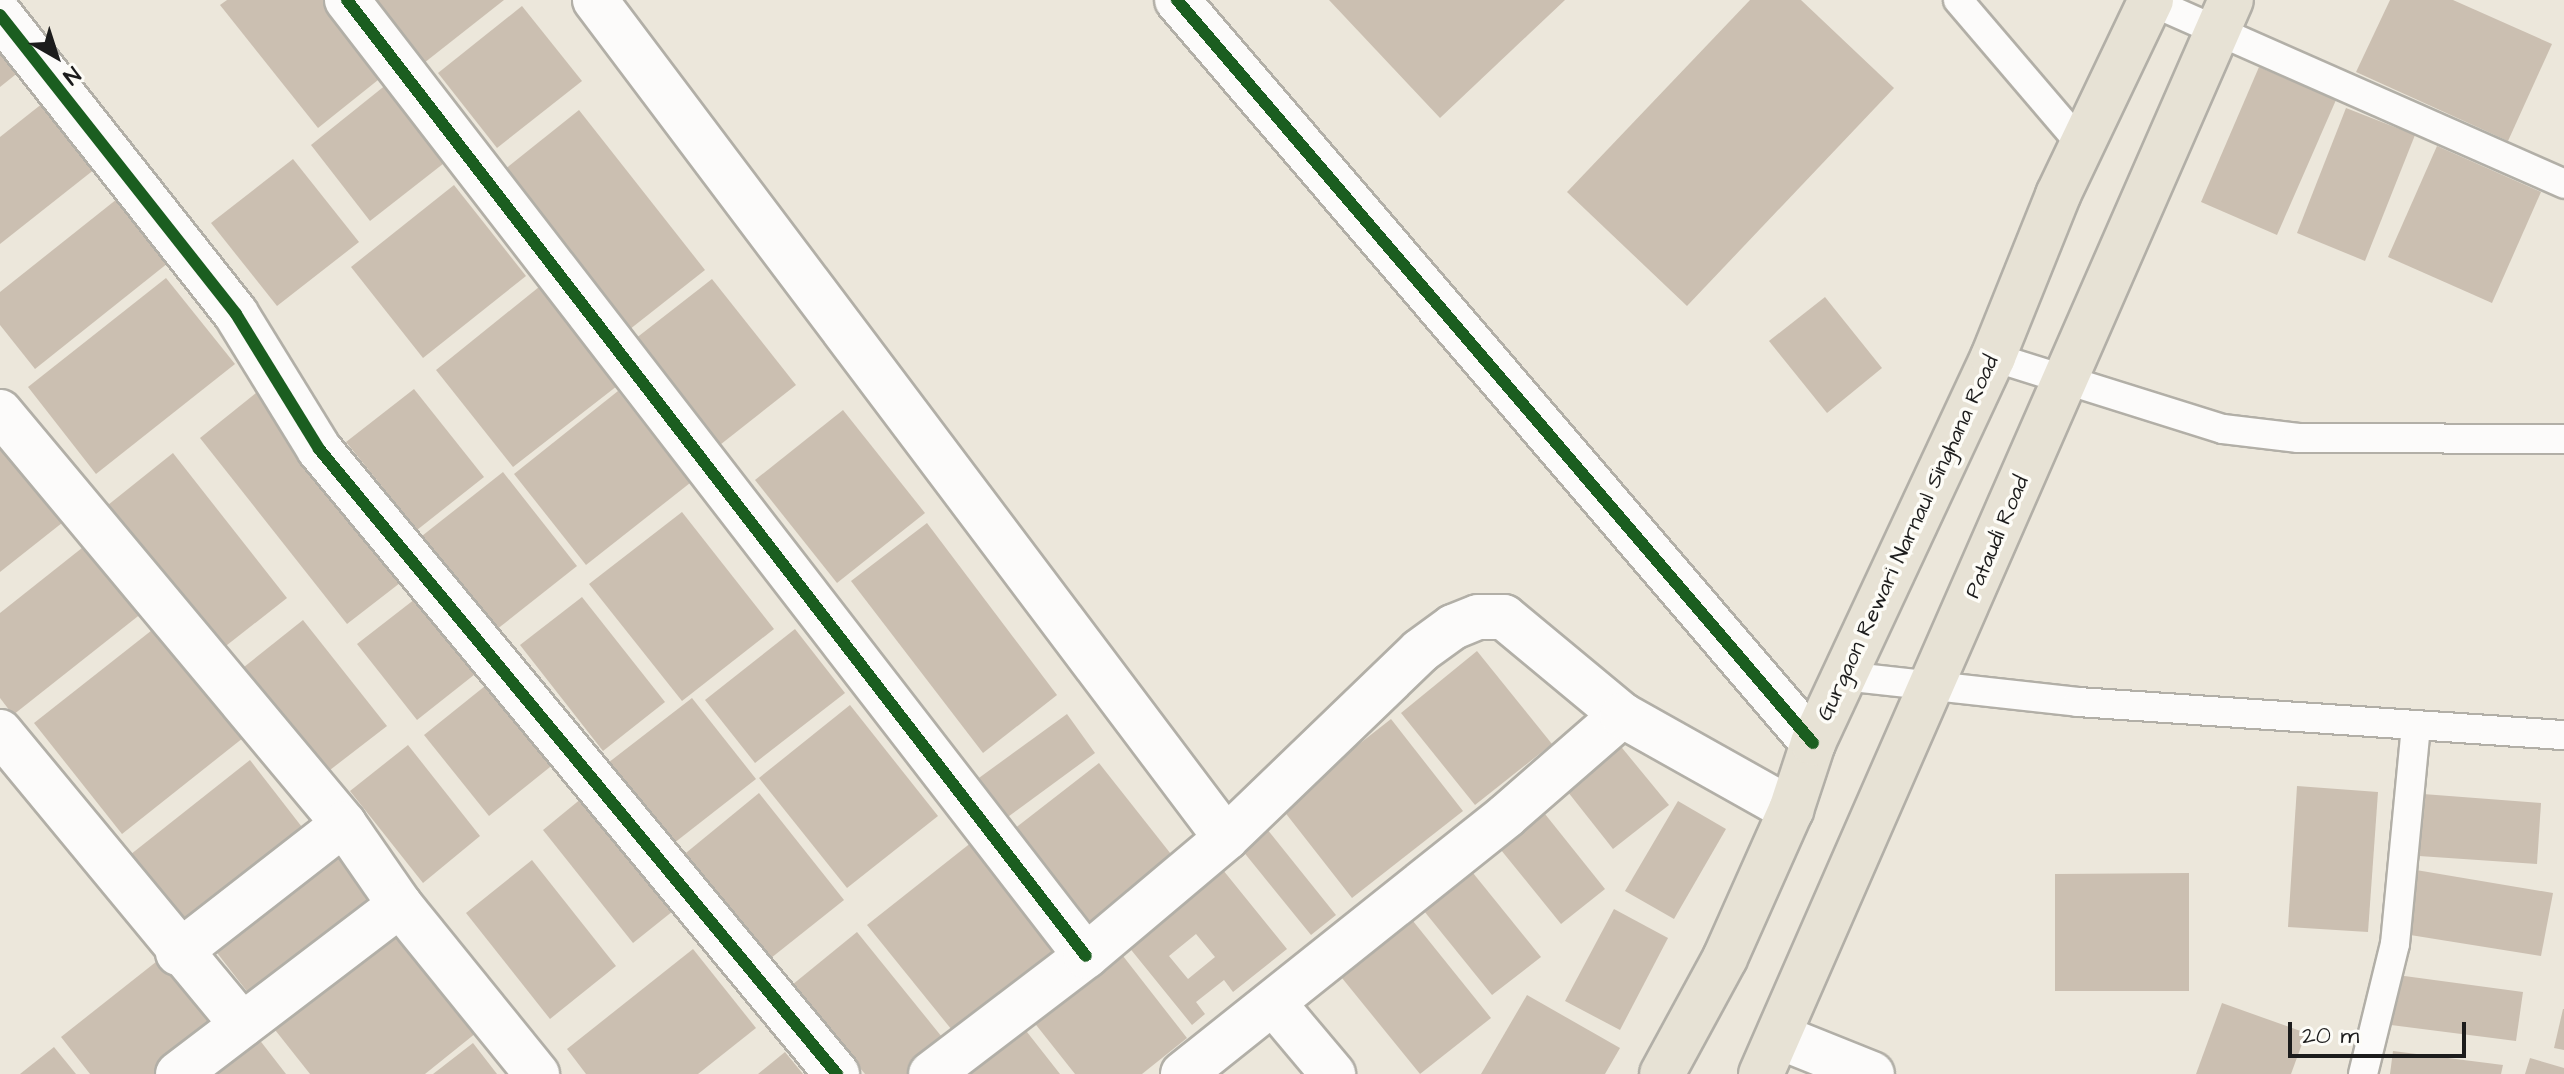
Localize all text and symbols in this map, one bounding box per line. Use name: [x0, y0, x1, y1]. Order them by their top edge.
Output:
north arrow: [16, 16, 96, 96]
text: N: [56, 59, 87, 91]
street label: Gurgaon Rewari Narnaul Singhana Road: [1811, 351, 2005, 725]
street label: Pataudi Road: [1959, 472, 2035, 602]
scale bar: [2292, 1006, 2470, 1056]
text: 20 m: [2302, 1019, 2359, 1053]

